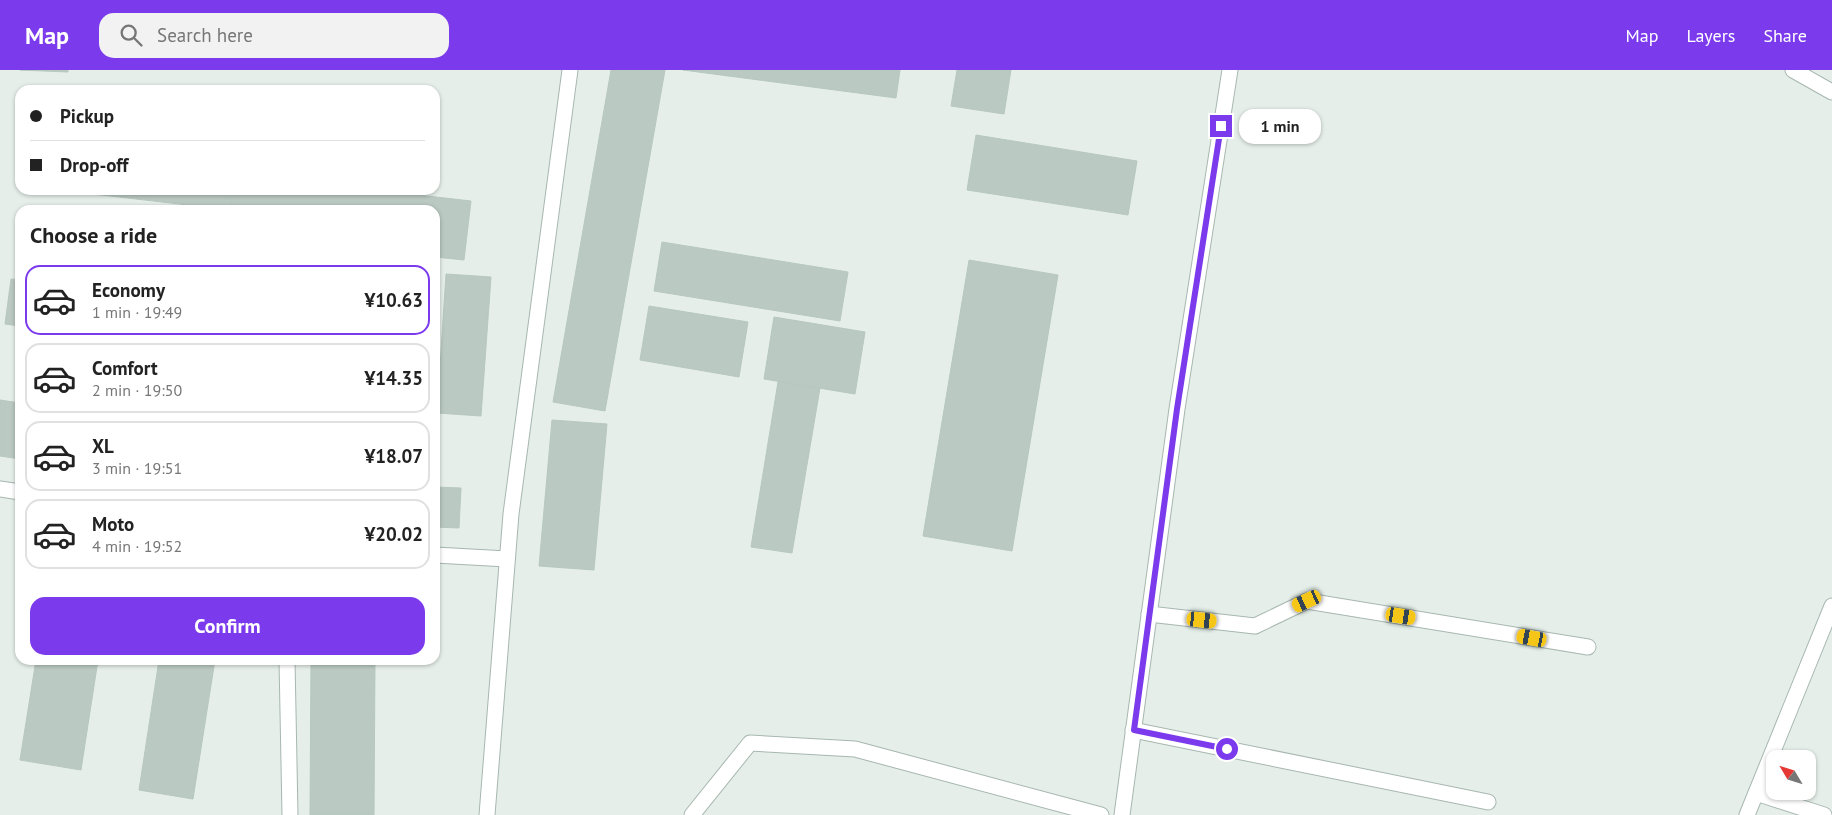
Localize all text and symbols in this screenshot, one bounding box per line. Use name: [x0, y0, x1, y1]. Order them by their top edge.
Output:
search box: [99, 13, 449, 58]
text: Map: [25, 20, 69, 51]
icon: search: [117, 21, 145, 49]
text: Search here: [157, 23, 253, 47]
text: Map: [1626, 24, 1658, 47]
text: Layers: [1686, 24, 1735, 47]
text: Share: [1763, 24, 1807, 47]
text: Pickup: [60, 104, 114, 128]
callout: 1 min: [1238, 108, 1321, 144]
route end: [1210, 115, 1232, 137]
text: 1 min: [1260, 116, 1300, 136]
text: Drop-off: [60, 153, 128, 177]
text: Choose a ride: [30, 221, 157, 249]
icon: car: [32, 278, 77, 323]
text: Economy: [92, 278, 165, 302]
text: ¥10.63: [364, 288, 423, 312]
text: 1 min · 19:49: [92, 302, 182, 322]
icon: car: [32, 356, 77, 401]
text: Comfort: [92, 356, 158, 380]
text: ¥14.35: [364, 366, 423, 390]
text: 2 min · 19:50: [92, 380, 182, 400]
icon: car: [32, 434, 77, 479]
text: XL: [92, 434, 114, 458]
text: ¥18.07: [364, 444, 423, 468]
text: 3 min · 19:51: [92, 458, 182, 478]
icon: car: [32, 512, 77, 557]
text: Moto: [92, 512, 134, 536]
text: ¥20.02: [364, 522, 423, 546]
text: 4 min · 19:52: [92, 536, 182, 556]
car: [1290, 588, 1323, 614]
button: Confirm: [30, 597, 425, 655]
car: [1385, 606, 1416, 626]
car: [1186, 611, 1217, 629]
car: [1515, 628, 1548, 648]
route start: [1216, 738, 1238, 760]
north arrow: [1766, 750, 1816, 800]
map controls: [1766, 750, 1816, 800]

